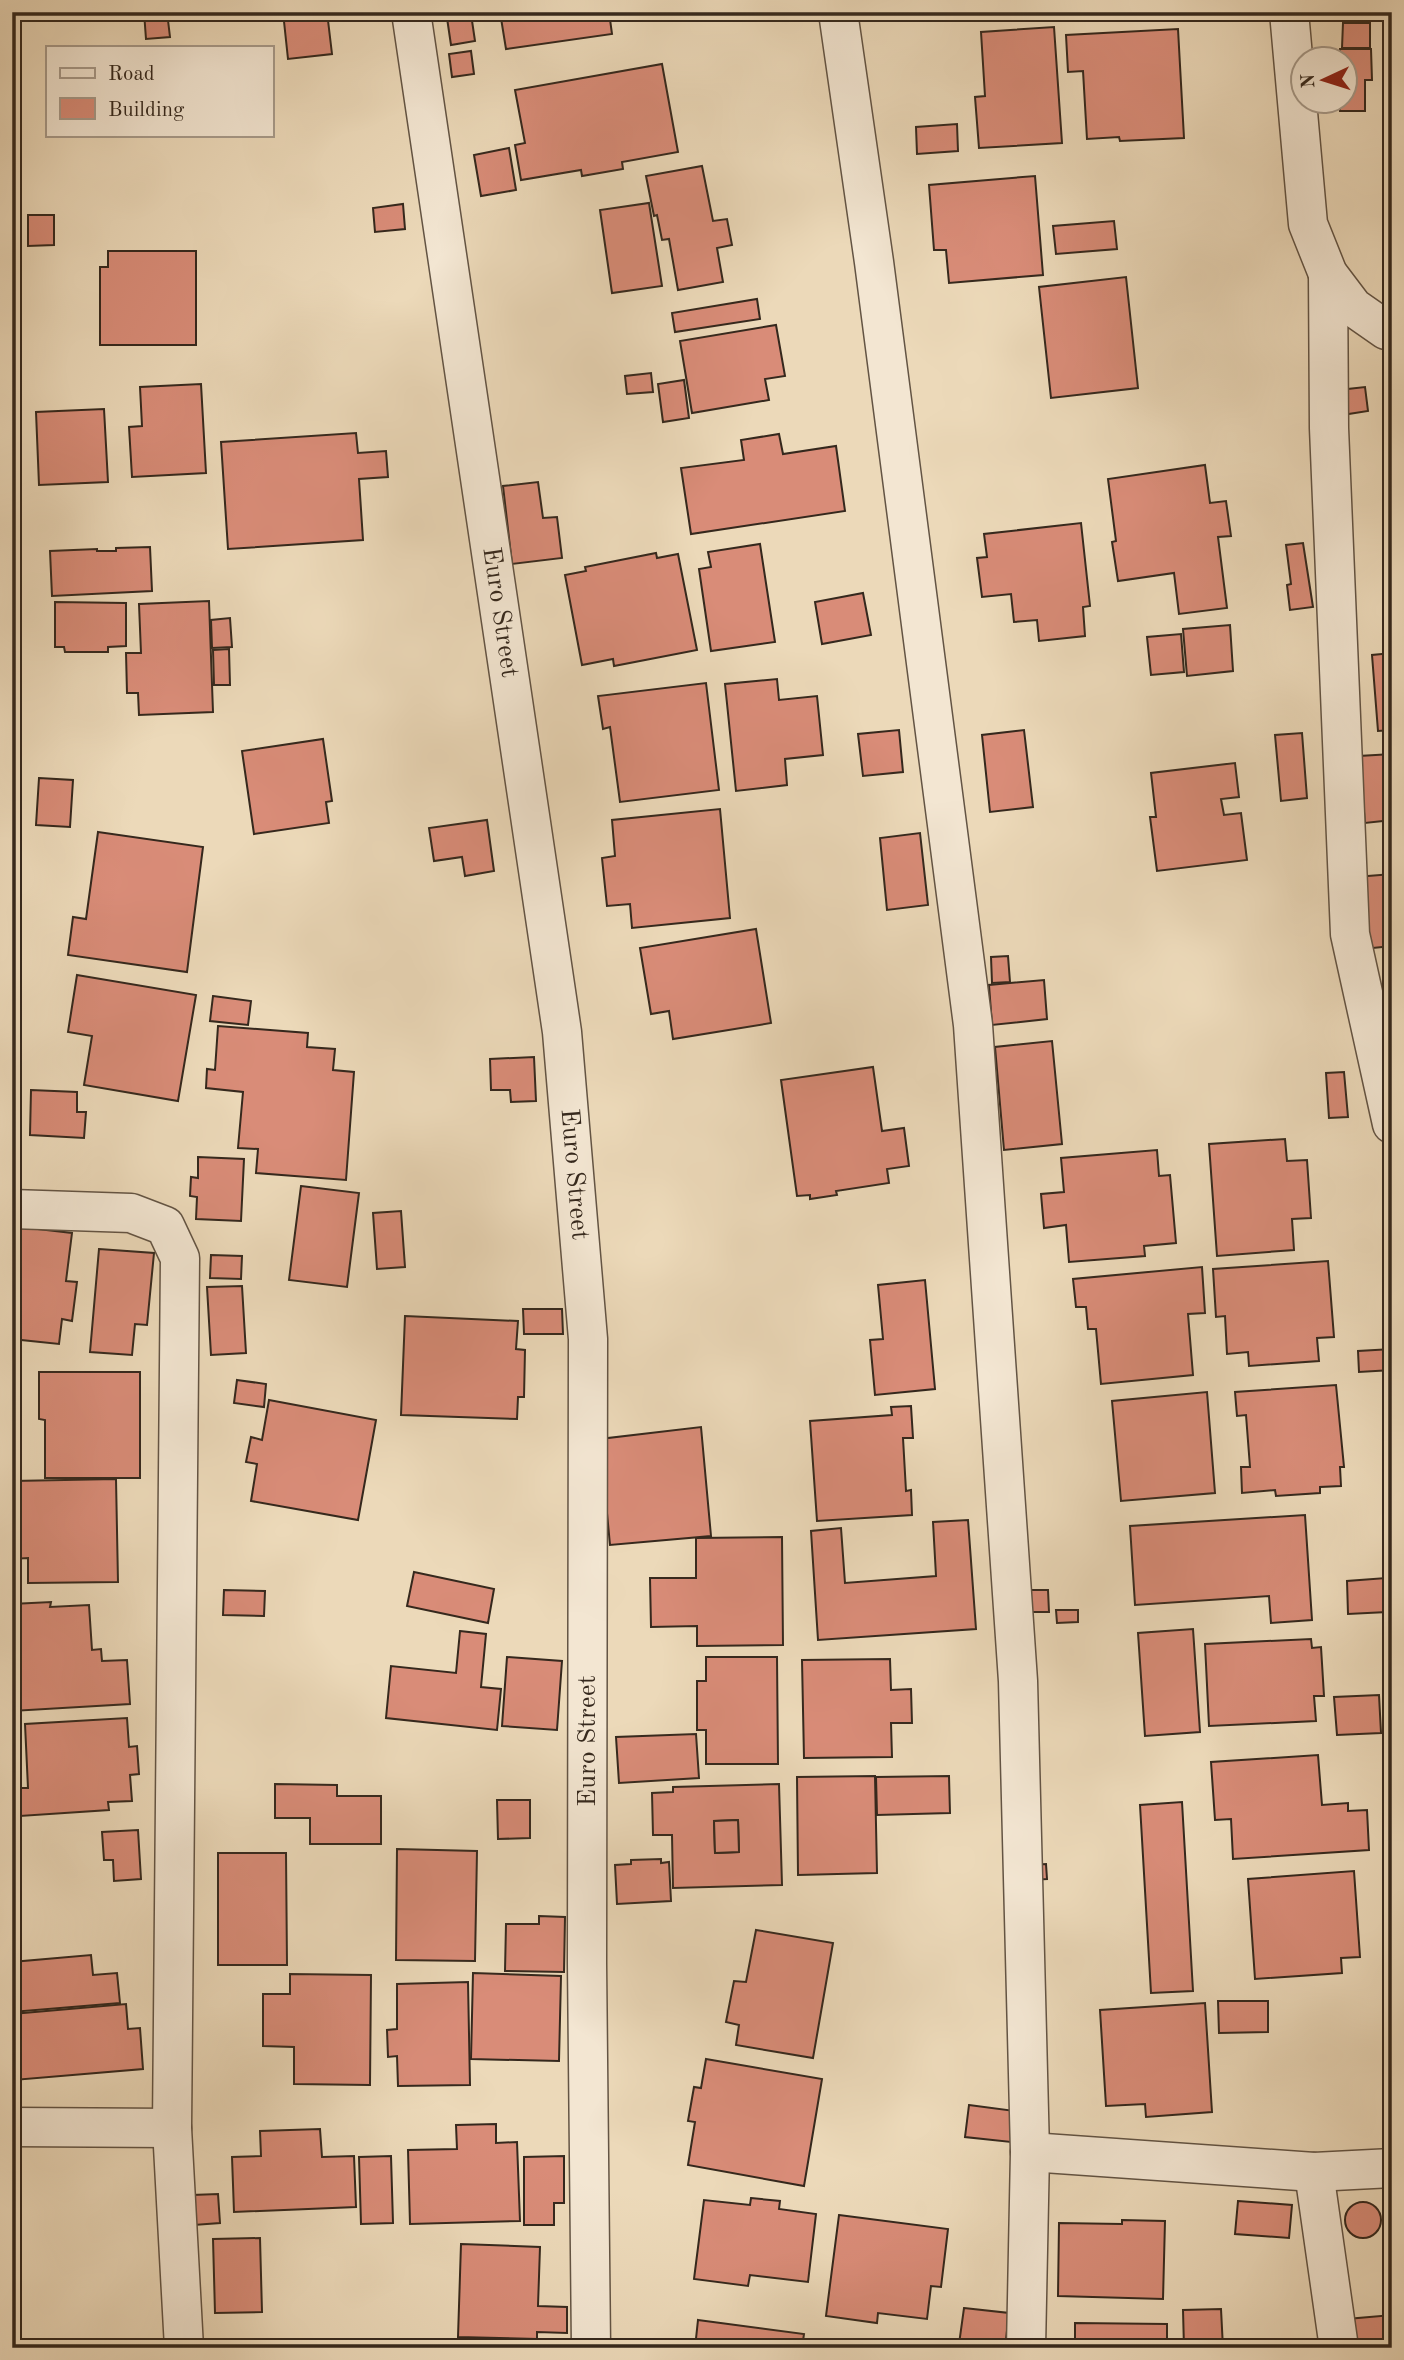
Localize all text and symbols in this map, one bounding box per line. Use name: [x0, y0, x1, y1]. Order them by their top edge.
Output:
legend: [46, 46, 273, 136]
north arrow: [1288, 46, 1358, 116]
text: Road: [108, 64, 155, 85]
text: N: [1300, 73, 1320, 89]
text: Building: [108, 100, 185, 121]
street label: Euro Street: [477, 545, 522, 679]
street label: Euro Street: [556, 1108, 593, 1241]
street label: Euro Street: [575, 1675, 601, 1807]

